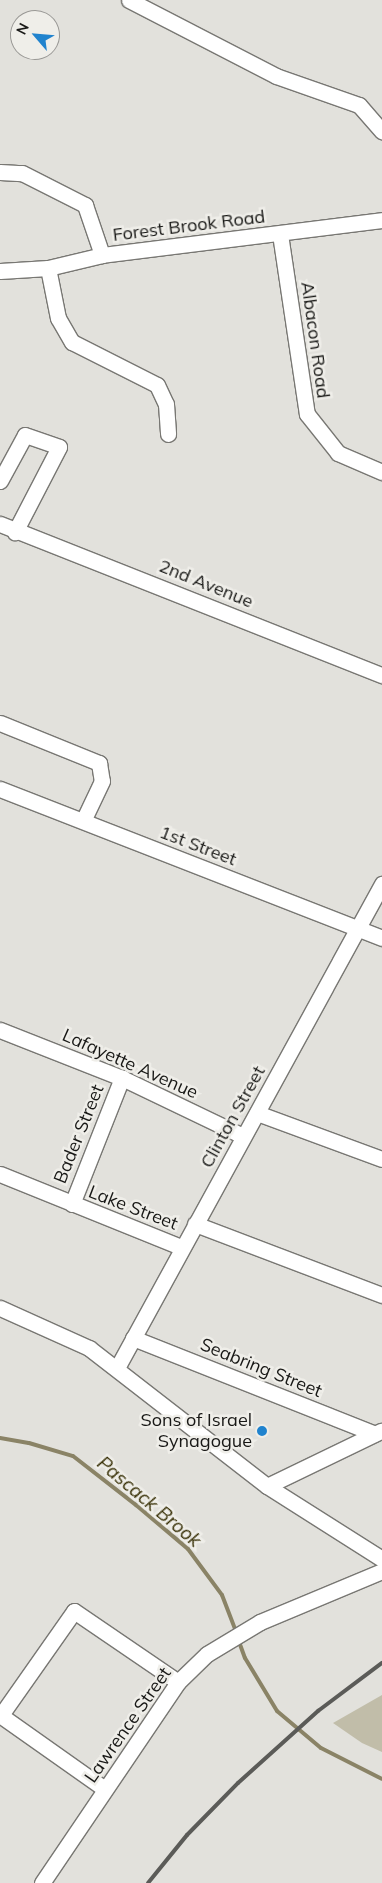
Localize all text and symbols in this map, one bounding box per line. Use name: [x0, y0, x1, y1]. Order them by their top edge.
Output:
north arrow: [10, 10, 60, 60]
text: N: [12, 20, 33, 37]
street label: Forest Brook Road: [112, 206, 266, 246]
street label: Albacon Road: [296, 280, 334, 400]
street label: 2nd Avenue: [156, 555, 256, 613]
street label: 1st Street: [157, 822, 239, 870]
street label: Lafayette Avenue: [59, 1024, 201, 1104]
street label: Clinton Street: [196, 1062, 270, 1172]
street label: Bader Street: [49, 1081, 109, 1187]
street label: Lake Street: [85, 1181, 181, 1235]
street label: Seabring Street: [197, 1334, 325, 1402]
place label: Sons of Israel Synagogue: [140, 1410, 252, 1452]
marker: Sons of Israel Synagogue: [256, 1425, 268, 1437]
water label: Pascack Brook: [92, 1452, 206, 1552]
street label: Lawrence Street: [80, 1663, 176, 1787]

